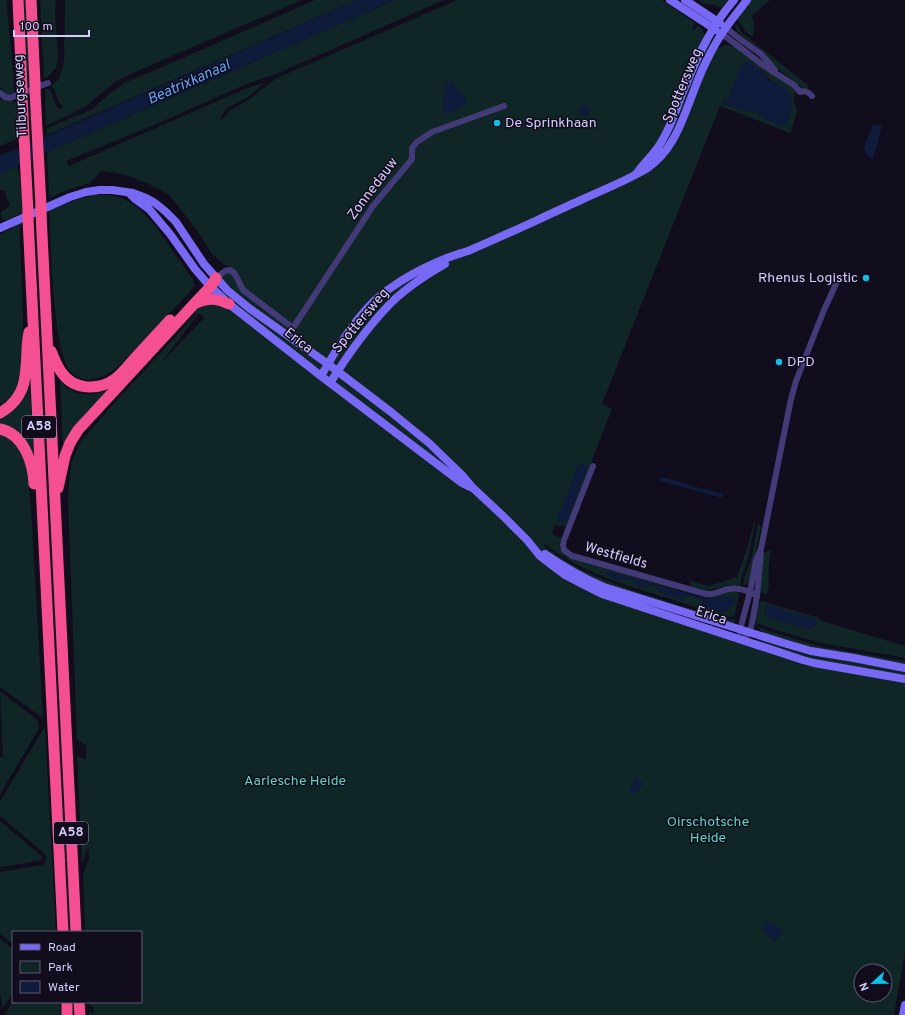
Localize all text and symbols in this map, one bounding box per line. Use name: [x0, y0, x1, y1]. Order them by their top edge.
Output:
scale bar: [14, 12, 89, 38]
text: 100 m: [20, 19, 53, 35]
street label: Spottersweg: [660, 46, 706, 126]
street label: Tilburgseweg: [10, 54, 32, 138]
water label: Beatrixkanaal: [145, 56, 234, 110]
place label: De Sprinkhaan: [505, 115, 597, 132]
marker: De Sprinkhaan: [492, 118, 502, 128]
street label: Zonnedauw: [344, 154, 402, 224]
place label: Rhenus Logistic: [758, 270, 858, 287]
marker: Rhenus Logistic: [861, 273, 871, 283]
street label: Spottersweg: [329, 285, 393, 357]
street label: Erica: [280, 325, 316, 357]
place label: DPD: [787, 354, 815, 371]
marker: DPD: [774, 357, 784, 367]
road number: A58: [22, 416, 56, 438]
street label: Westfields: [583, 539, 649, 573]
street label: Erica: [693, 603, 729, 629]
park label: Aarlesche Heide: [244, 773, 346, 790]
park label: Oirschotsche Heide: [667, 814, 749, 847]
road number: A58: [54, 822, 88, 844]
legend: [12, 931, 142, 1003]
text: Road: [48, 940, 76, 956]
text: Park: [48, 960, 73, 976]
north arrow: [853, 963, 893, 1003]
text: Water: [48, 980, 80, 996]
text: N: [857, 980, 873, 993]

